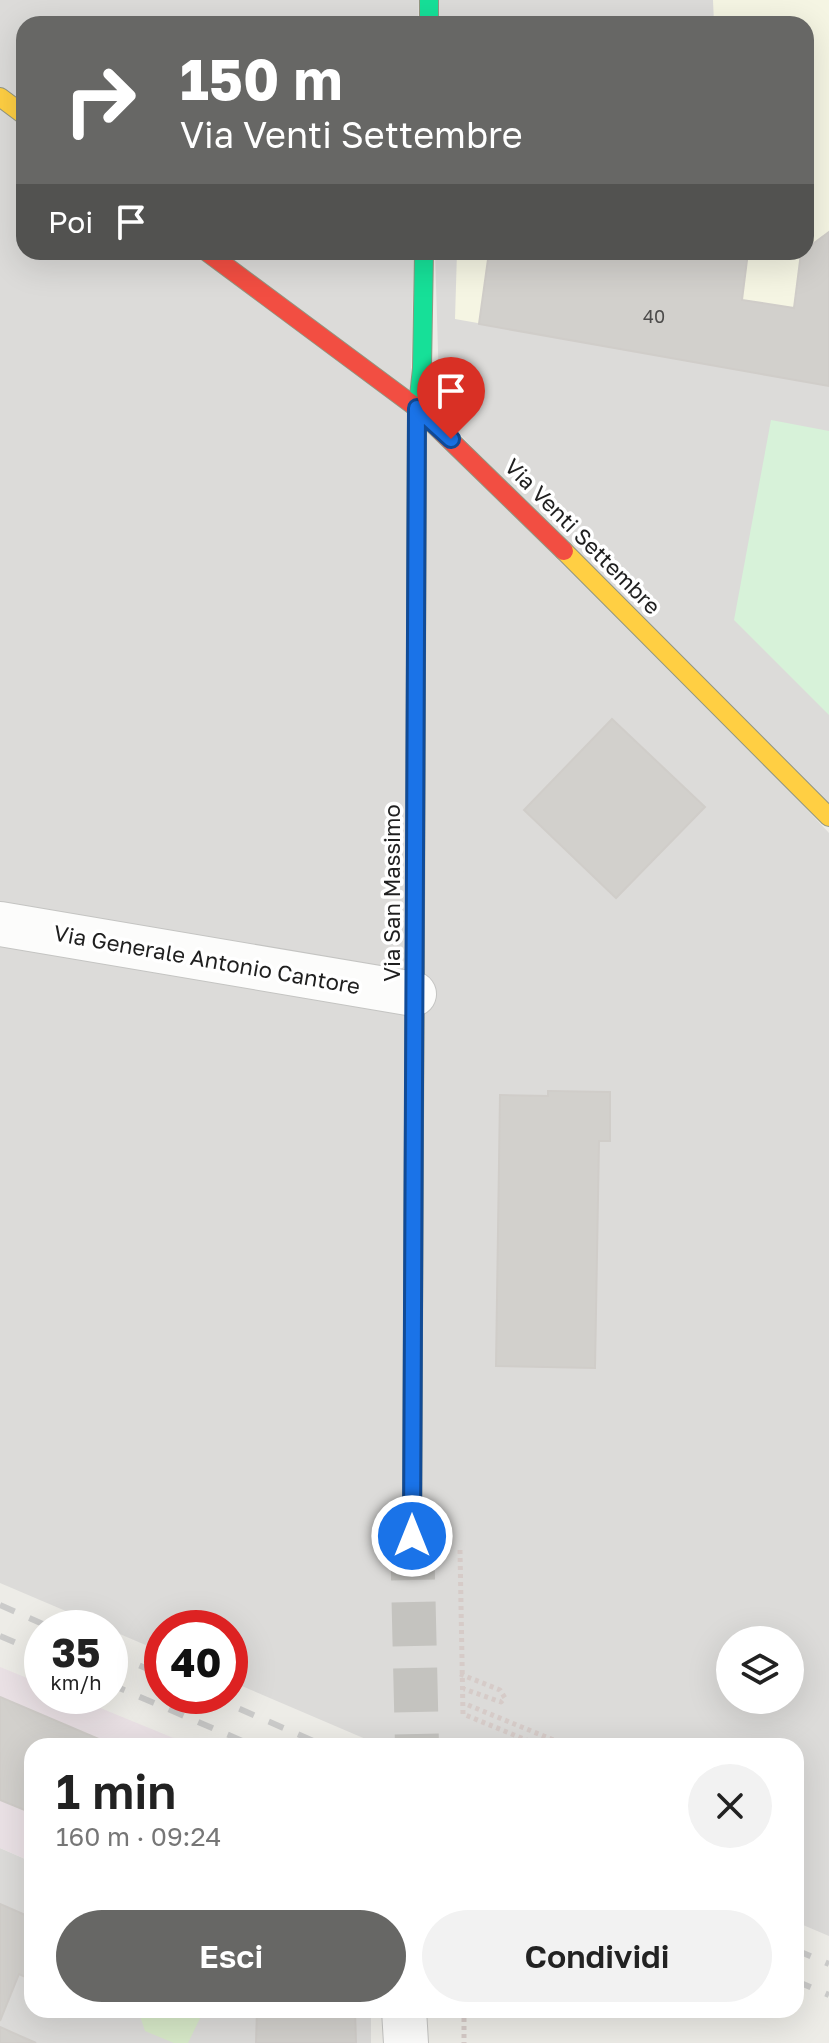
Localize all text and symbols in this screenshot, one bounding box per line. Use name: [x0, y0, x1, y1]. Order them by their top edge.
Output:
text: 150 m: [180, 45, 342, 112]
icon: right: [48, 48, 152, 152]
text: Via Venti Settembre: [180, 113, 523, 156]
icon: arrive: [109, 200, 153, 244]
text: Poi: [48, 204, 93, 240]
house number: 40: [643, 305, 665, 327]
pin: [417, 357, 485, 439]
icon: arrive: [429, 369, 473, 413]
street label: Via Venti Settembre: [499, 452, 667, 620]
street label: Via San Massimo: [378, 804, 405, 982]
street label: Via Generale Antonio Cantore: [52, 919, 362, 999]
position arrow: [370, 1494, 454, 1578]
speed limit sign: 40: [144, 1610, 248, 1714]
map controls: [716, 1626, 804, 1714]
button: layers: [716, 1626, 804, 1714]
text: 35: [52, 1628, 100, 1676]
text: km/h: [51, 1670, 101, 1694]
text: 1 min: [56, 1762, 176, 1820]
button: close: [688, 1764, 772, 1848]
text: 160 m · 09:24: [56, 1821, 221, 1852]
button: Esci: [56, 1910, 406, 2002]
button: Condividi: [422, 1910, 772, 2002]

